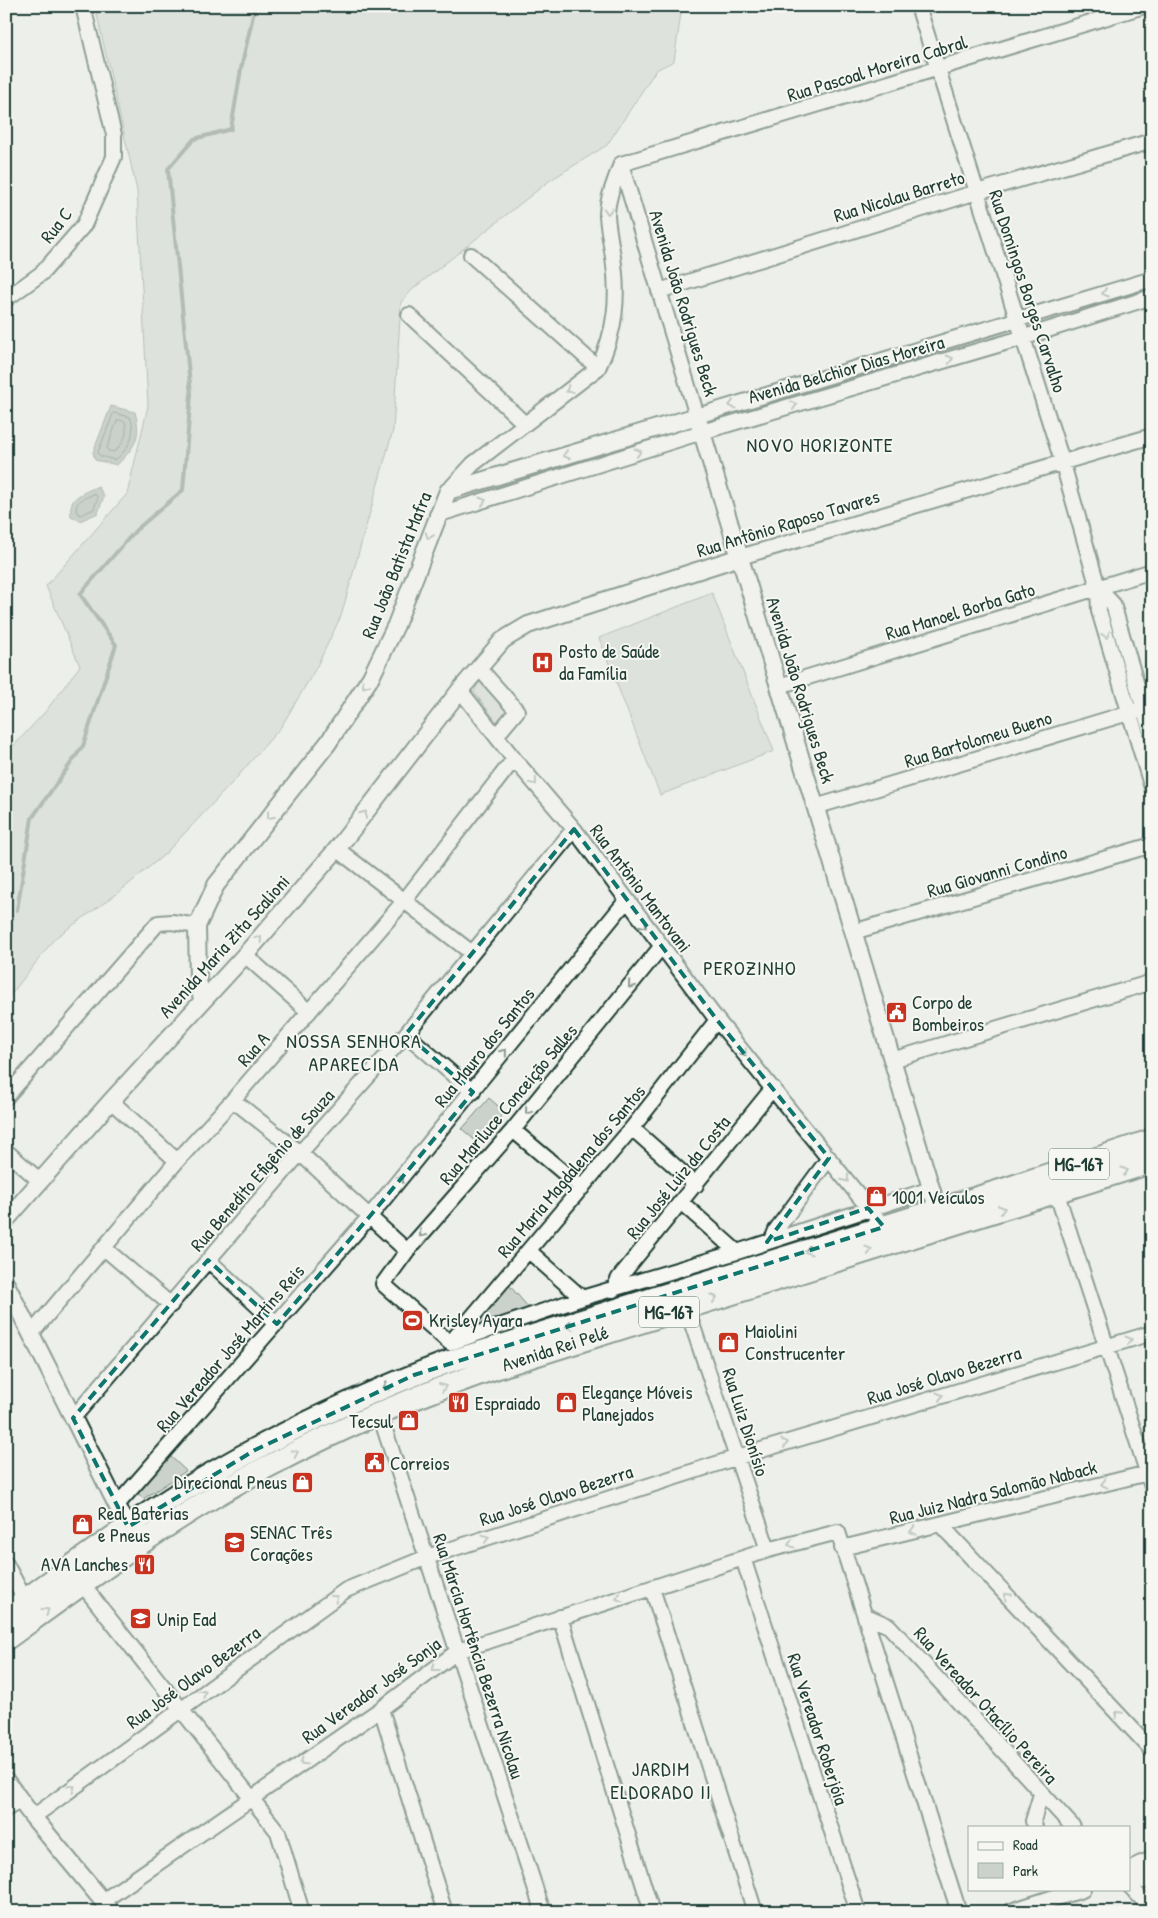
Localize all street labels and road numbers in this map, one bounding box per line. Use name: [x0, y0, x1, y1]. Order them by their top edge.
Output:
street label: Rua Pascoal Moreira Cabral: [784, 28, 971, 108]
street label: Rua Nicolau Barreto: [830, 164, 968, 228]
street label: Rua Domingos Borges Carvalho: [983, 186, 1073, 396]
street label: Rua C: [34, 202, 78, 248]
street label: Avenida João Rodrigues Beck: [643, 207, 725, 400]
street label: Avenida Belchior Dias Moreira: [745, 328, 948, 409]
street label: Rua Antônio Raposo Tavares: [693, 483, 883, 563]
street label: Rua João Batista Mafra: [355, 487, 437, 642]
street label: Rua Manoel Borba Gato: [882, 576, 1038, 646]
street label: Avenida João Rodrigues Beck: [760, 594, 842, 787]
street label: Rua Bartolomeu Bueno: [901, 704, 1055, 774]
street label: Rua Antônio Mantovani: [584, 819, 698, 957]
street label: Rua Giovanni Condino: [924, 838, 1070, 903]
street label: Avenida Maria Zita Scalioni: [153, 869, 295, 1023]
street label: Rua Mauro dos Santos: [428, 982, 540, 1112]
street label: Rua Mariluce Conceição Salles: [433, 1018, 583, 1190]
street label: Rua A: [231, 1026, 275, 1072]
street label: Rua Maria Magdalena dos Santos: [491, 1079, 651, 1263]
street label: Rua Benedito Efigênio de Souza: [184, 1083, 340, 1257]
street label: Rua José Luiz da Costa: [620, 1109, 736, 1244]
road number: MG-167: [1049, 1148, 1109, 1180]
street label: Rua Vereador José Martins Reis: [150, 1259, 310, 1437]
road number: MG-167: [639, 1296, 699, 1328]
street label: Avenida Rei Pelé: [498, 1318, 612, 1377]
street label: Rua José Olavo Bezerra: [864, 1339, 1025, 1411]
street label: Rua Luiz Dionísio: [716, 1364, 776, 1480]
street label: Rua Juiz Nadra Salomão Naback: [887, 1454, 1100, 1530]
street label: Rua José Olavo Bezerra: [476, 1458, 636, 1532]
street label: Rua Márcia Hortência Bezerra Nicolau: [427, 1530, 531, 1782]
street label: Rua José Olavo Bezerra: [121, 1619, 266, 1734]
street label: Rua Vereador Otacílio Pereira: [908, 1621, 1064, 1790]
street label: Rua Vereador José Sonja: [296, 1630, 446, 1749]
street label: Rua Vereador Roberjóia: [781, 1650, 855, 1809]

